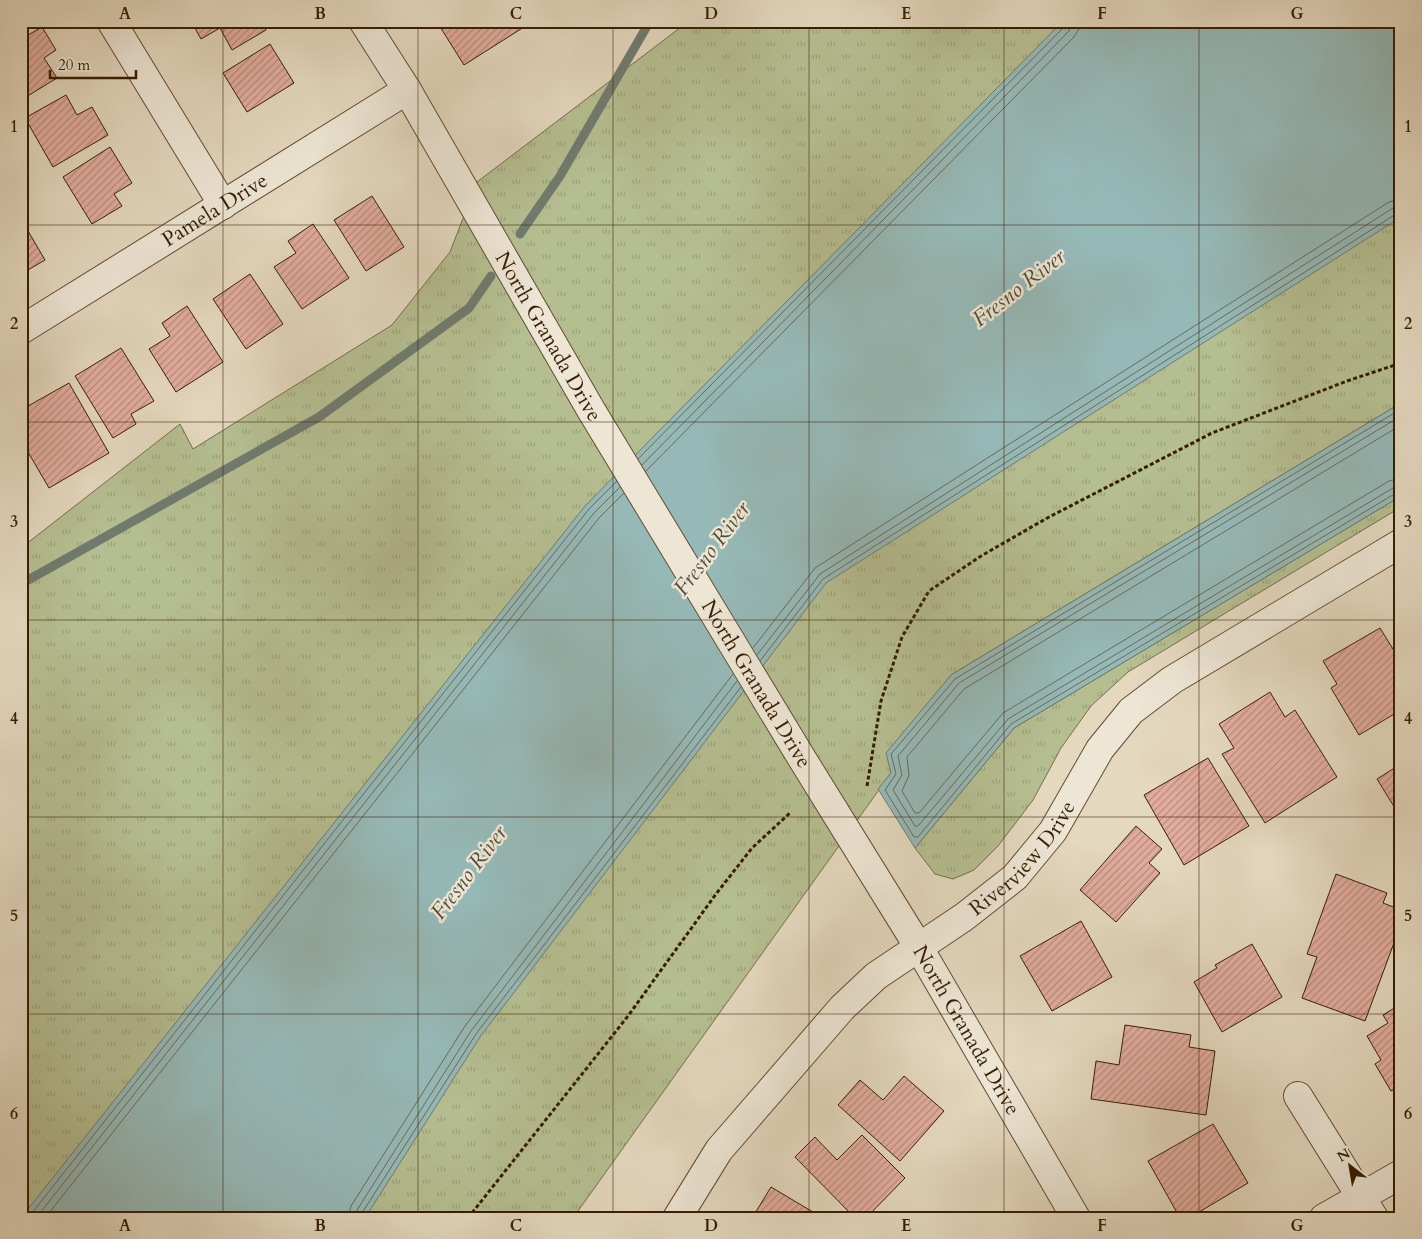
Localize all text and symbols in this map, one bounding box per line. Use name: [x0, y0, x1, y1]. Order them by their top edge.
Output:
text: A: [119, 3, 131, 25]
text: B: [314, 3, 326, 25]
text: C: [510, 3, 522, 25]
text: D: [704, 3, 718, 25]
text: E: [901, 3, 911, 25]
text: F: [1097, 3, 1107, 25]
text: G: [1290, 3, 1304, 25]
scale bar: [50, 48, 136, 80]
text: 20 m: [58, 55, 90, 75]
text: 1: [10, 116, 18, 138]
text: 1: [1404, 116, 1412, 138]
street label: Pamela Drive: [156, 166, 273, 254]
water label: Fresno River: [966, 242, 1072, 334]
street label: North Granada Drive: [488, 246, 609, 427]
text: 2: [10, 313, 18, 335]
text: 2: [1404, 313, 1412, 335]
water label: Fresno River: [667, 495, 757, 602]
text: 3: [10, 511, 18, 533]
text: 3: [1404, 511, 1412, 533]
street label: North Granada Drive: [694, 594, 818, 774]
text: 4: [10, 708, 18, 730]
text: 4: [1404, 708, 1412, 730]
street label: Riverview Drive: [963, 795, 1082, 923]
water label: Fresno River: [424, 819, 514, 926]
text: 5: [10, 905, 18, 927]
text: 5: [1404, 905, 1412, 927]
street label: North Granada Drive: [906, 940, 1027, 1121]
text: 6: [10, 1103, 18, 1125]
text: 6: [1404, 1103, 1412, 1125]
north arrow: [1324, 1142, 1374, 1192]
text: N: [1333, 1144, 1354, 1167]
text: A: [119, 1215, 131, 1237]
text: B: [314, 1215, 326, 1237]
text: C: [510, 1215, 522, 1237]
text: D: [704, 1215, 718, 1237]
text: E: [901, 1215, 911, 1237]
text: F: [1097, 1215, 1107, 1237]
text: G: [1290, 1215, 1304, 1237]

